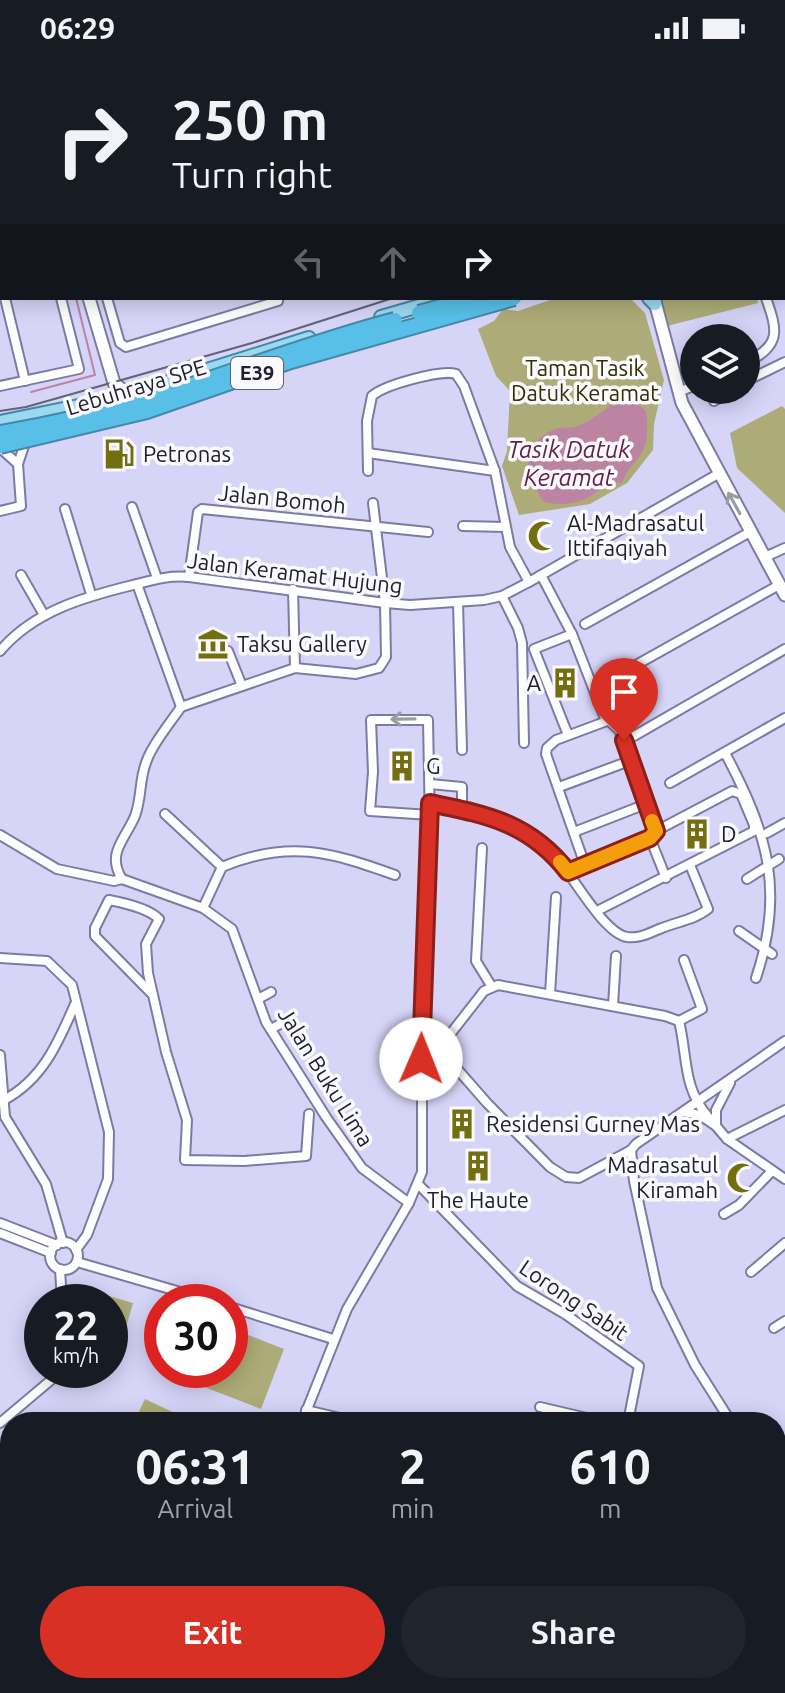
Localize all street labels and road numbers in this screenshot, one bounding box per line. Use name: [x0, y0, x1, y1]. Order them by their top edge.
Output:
street label: Lebuhraya SPE: [63, 353, 209, 420]
road number: E39: [231, 357, 283, 389]
street label: Jalan Bomoh: [217, 479, 347, 518]
street label: Jalan Keramat Hujung: [186, 547, 404, 598]
street label: Jalan Buku Lima: [274, 1003, 379, 1151]
street label: Lorong Sabit: [515, 1254, 633, 1345]

